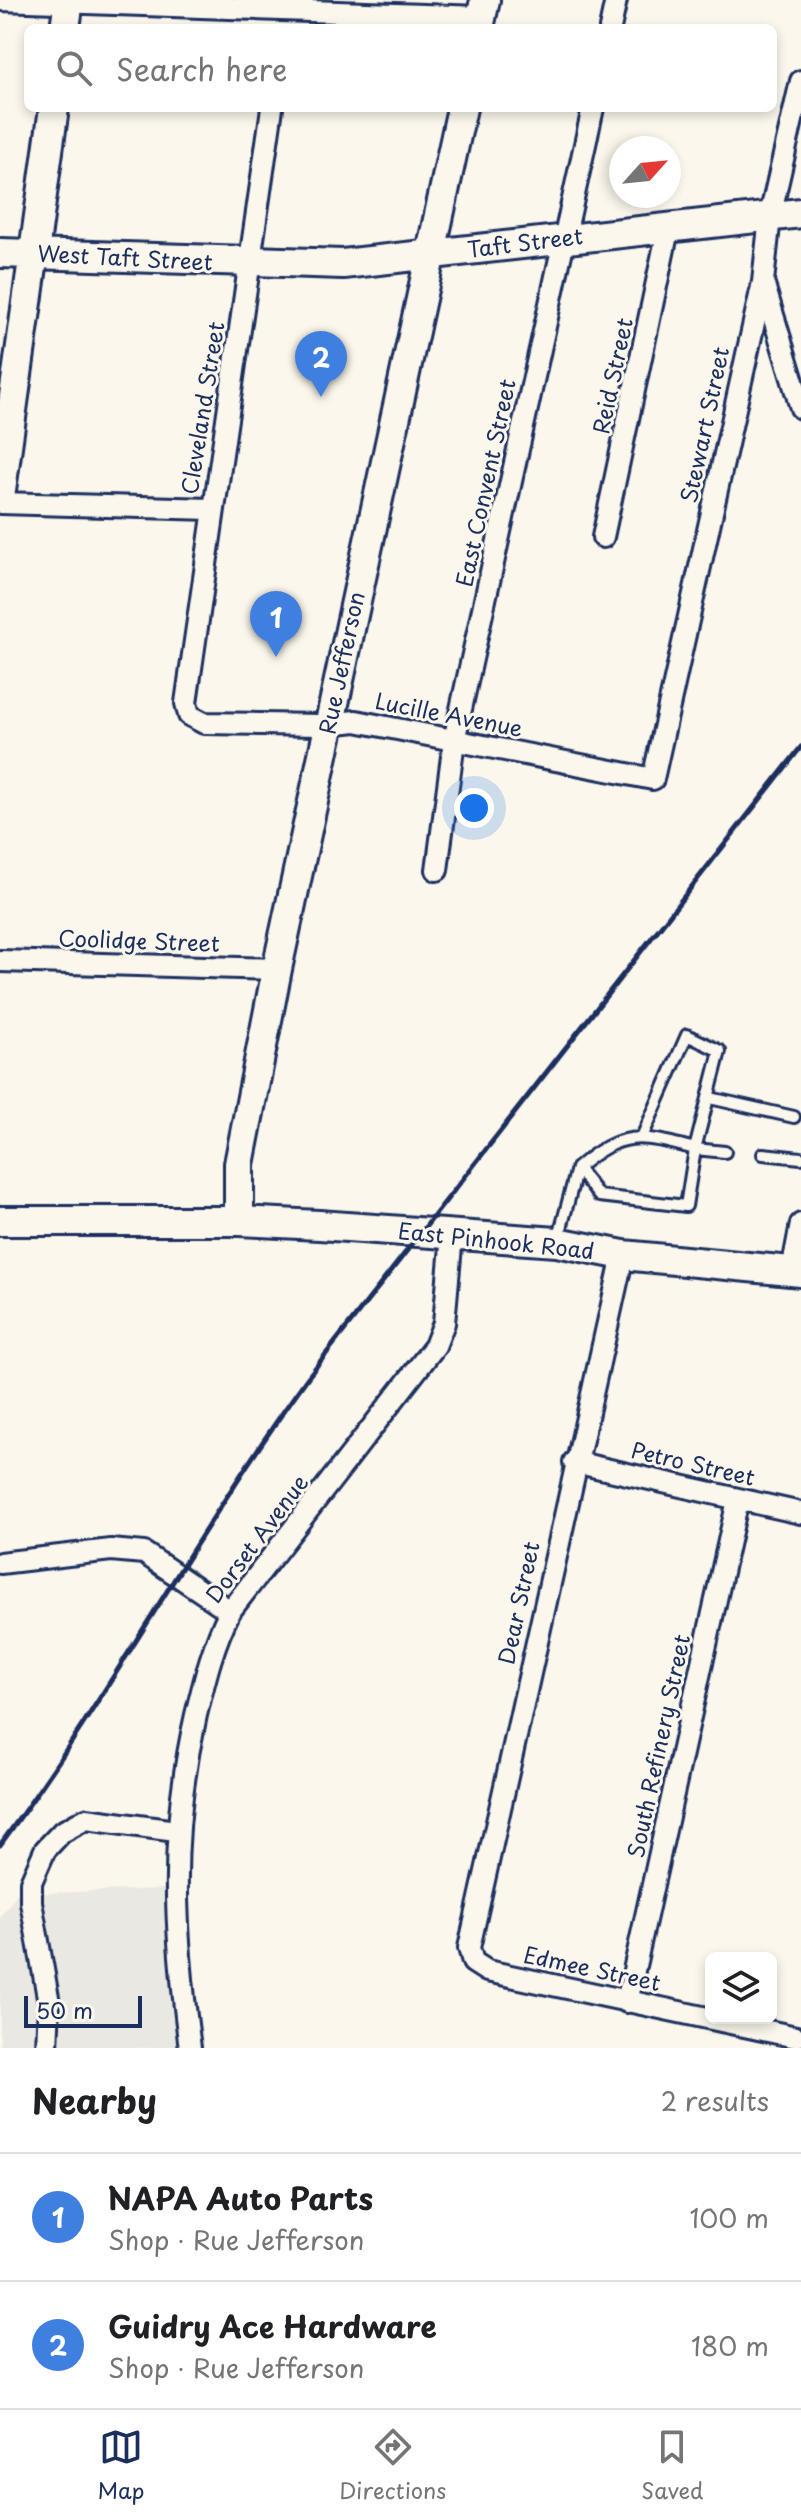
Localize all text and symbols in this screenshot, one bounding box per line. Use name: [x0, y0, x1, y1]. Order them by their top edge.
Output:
search box: [24, 24, 777, 112]
icon: search: [52, 46, 96, 90]
text: Search here: [116, 46, 288, 91]
north arrow: [609, 136, 681, 208]
street label: Taft Street: [465, 218, 584, 265]
street label: West Taft Street: [37, 235, 214, 278]
street label: Reid Street: [583, 315, 640, 437]
street label: Cleveland Street: [172, 319, 231, 497]
pin: 2: [295, 331, 347, 397]
street label: Stewart Street: [671, 344, 736, 506]
street label: East Convent Street: [446, 376, 523, 590]
street label: Rue Jefferson: [309, 588, 372, 737]
pin: 1: [250, 591, 302, 657]
street label: Lucille Avenue: [373, 683, 526, 744]
your location: [454, 788, 494, 828]
street label: Coolidge Street: [58, 920, 220, 959]
street label: East Pinhook Road: [396, 1213, 596, 1266]
street label: Petro Street: [628, 1432, 758, 1493]
street label: Dorset Avenue: [196, 1467, 315, 1609]
street label: Dear Street: [488, 1538, 547, 1667]
street label: South Refinery Street: [618, 1631, 697, 1860]
street label: Edmee Street: [521, 1937, 664, 1998]
map controls: [705, 1952, 777, 2024]
button: layers: [705, 1952, 777, 2024]
scale bar: [24, 1992, 142, 2028]
text: 50 m: [36, 1993, 93, 2026]
text: Nearby: [32, 2074, 157, 2126]
text: 2 results: [661, 2081, 769, 2120]
text: NAPA Auto Parts: [108, 2175, 373, 2220]
text: 1: [52, 2198, 64, 2237]
text: 100 m: [689, 2198, 769, 2237]
text: Shop · Rue Jefferson: [108, 2220, 364, 2259]
text: Guidry Ace Hardware: [108, 2303, 437, 2348]
text: 2: [49, 2326, 67, 2365]
text: 180 m: [691, 2326, 769, 2365]
text: Shop · Rue Jefferson: [108, 2348, 364, 2387]
tab: Map: [97, 2425, 144, 2506]
tab: Directions: [339, 2425, 446, 2506]
tab: Saved: [641, 2425, 704, 2506]

